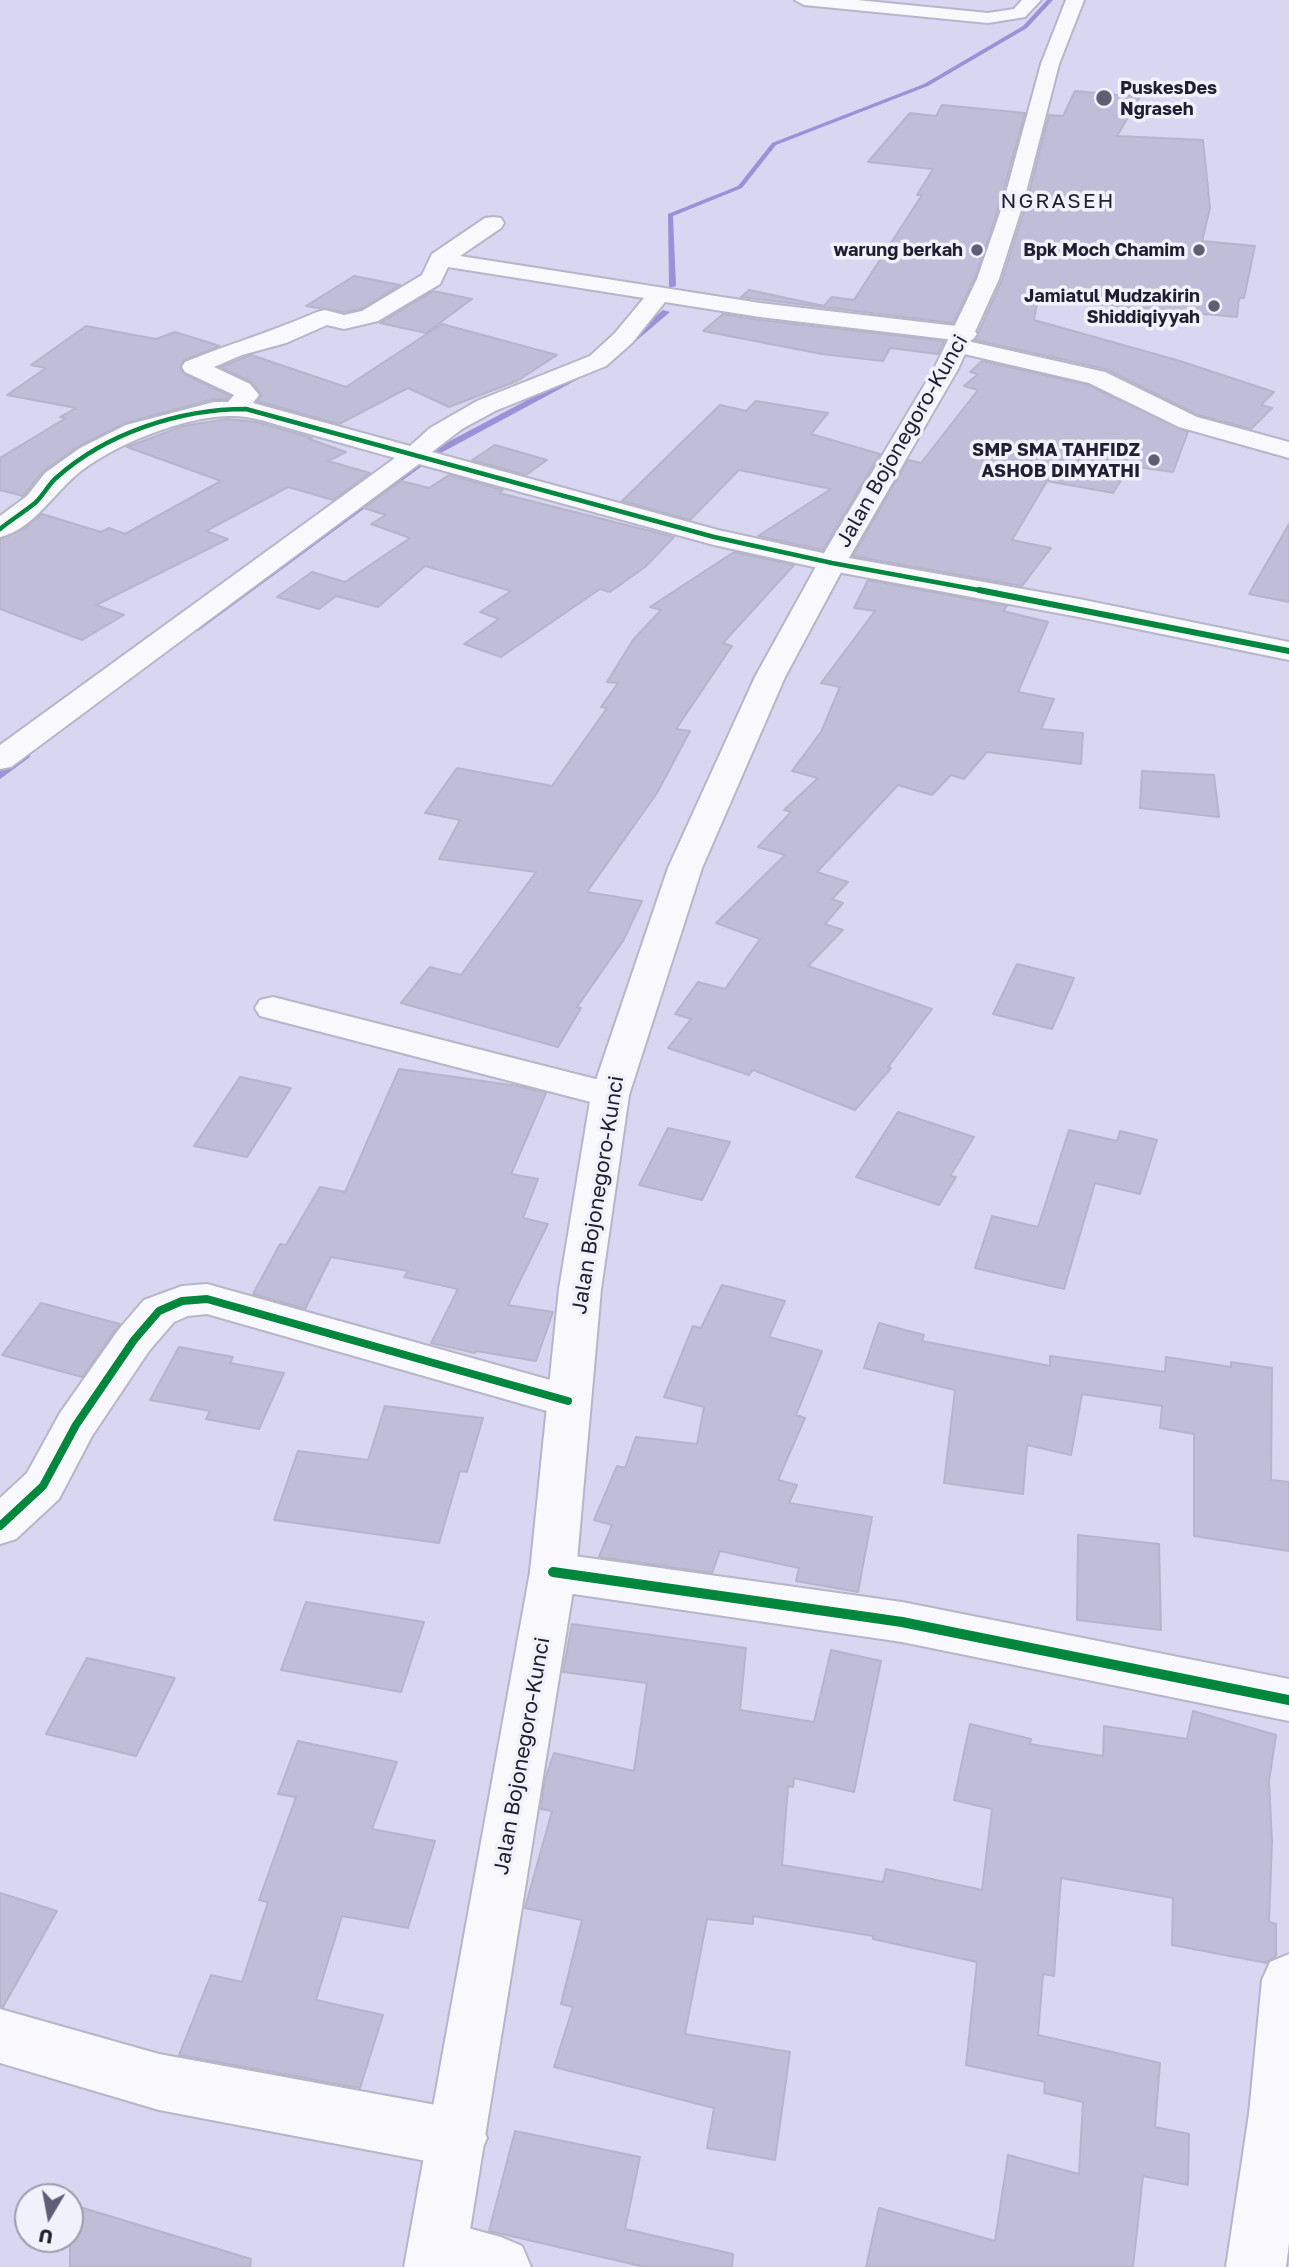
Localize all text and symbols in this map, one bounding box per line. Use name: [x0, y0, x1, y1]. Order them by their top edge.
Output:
place label: PuskesDes Ngraseh: [1120, 77, 1217, 119]
marker: PuskesDes Ngraseh: [1094, 88, 1114, 108]
district label: NGRASEH: [1001, 188, 1115, 214]
place label: warung berkah: [834, 239, 963, 261]
place label: Bpk Moch Chamim: [1023, 239, 1185, 261]
marker: warung berkah: [969, 242, 985, 258]
marker: Bpk Moch Chamim: [1191, 242, 1207, 258]
place label: Jamiatul Mudzakirin Shiddiqiyyah: [1024, 285, 1200, 328]
marker: Jamiatul Mudzakirin Shiddiqiyyah: [1206, 298, 1222, 314]
street label: Jalan Bojonegoro-Kunci: [831, 330, 973, 552]
place label: SMP SMA TAHFIDZ ASHOB DIMYATHI: [972, 439, 1140, 482]
marker: SMP SMA TAHFIDZ ASHOB DIMYATHI: [1146, 452, 1162, 468]
street label: Jalan Bojonegoro-Kunci: [567, 1074, 629, 1316]
street label: Jalan Bojonegoro-Kunci: [489, 1635, 555, 1877]
north arrow: [14, 2183, 84, 2253]
text: U: [37, 2225, 54, 2250]

